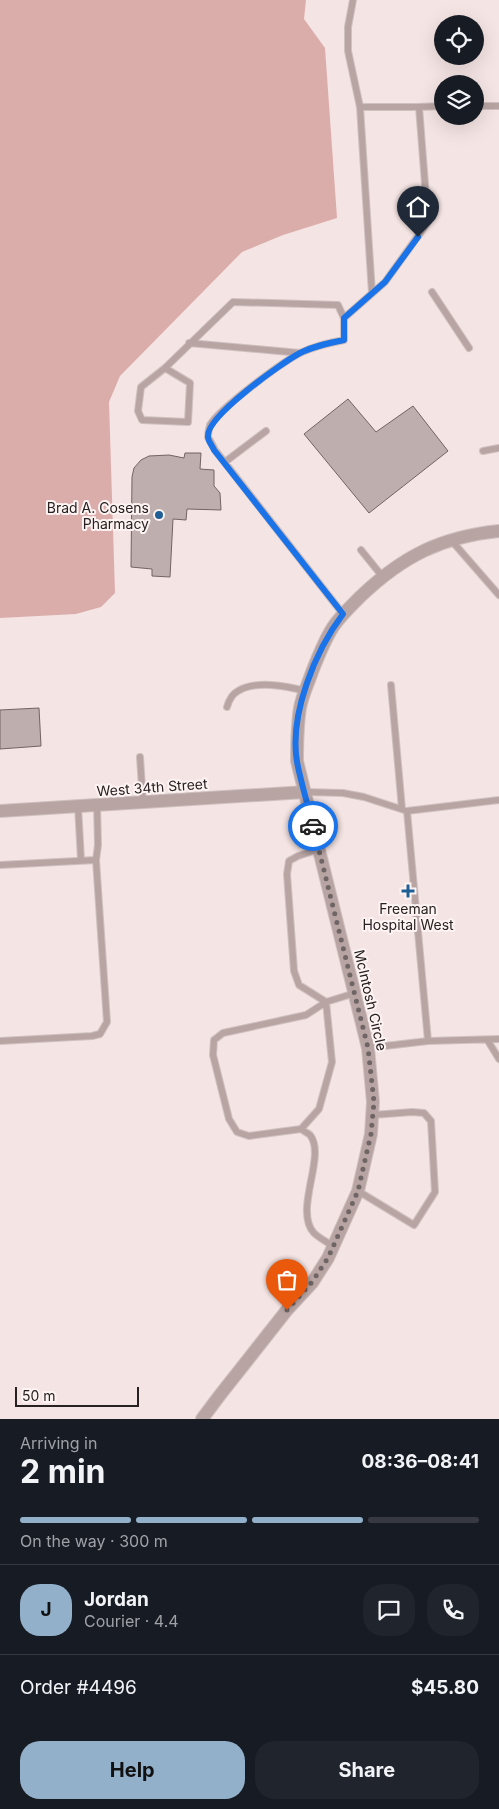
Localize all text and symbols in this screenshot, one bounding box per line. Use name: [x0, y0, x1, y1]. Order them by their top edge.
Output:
map controls: [434, 15, 484, 125]
button: locate: [434, 15, 484, 65]
button: layers: [434, 75, 484, 125]
pin: [397, 186, 439, 237]
icon: home: [404, 193, 432, 221]
place label: Brad A. Cosens Pharmacy: [47, 499, 149, 532]
marker: Brad A. Cosens Pharmacy: [153, 509, 165, 521]
street label: West 34th Street: [96, 775, 208, 799]
courier: [288, 801, 338, 851]
icon: car: [299, 812, 327, 840]
marker: Freeman Hospital West: [401, 884, 415, 898]
place label: Freeman Hospital West: [362, 900, 454, 933]
street label: McIntosh Circle: [351, 948, 391, 1052]
pin: [266, 1259, 308, 1310]
icon: bag: [273, 1266, 301, 1294]
scale bar: [15, 1384, 139, 1407]
text: 50 m: [22, 1387, 56, 1404]
text: Arriving in: [20, 1433, 97, 1453]
text: 08:36–08:41: [362, 1450, 479, 1473]
text: 2 min: [20, 1452, 106, 1491]
text: On the way · 300 m: [20, 1531, 168, 1551]
button: chat: [363, 1584, 415, 1636]
button: phone: [427, 1584, 479, 1636]
text: Jordan: [84, 1588, 149, 1611]
text: J: [40, 1598, 52, 1621]
text: Courier · 4.4: [84, 1611, 179, 1631]
text: Order #4496: [20, 1676, 137, 1699]
text: $45.80: [411, 1676, 479, 1699]
button: Help: [20, 1741, 245, 1799]
button: Share: [255, 1741, 479, 1799]

